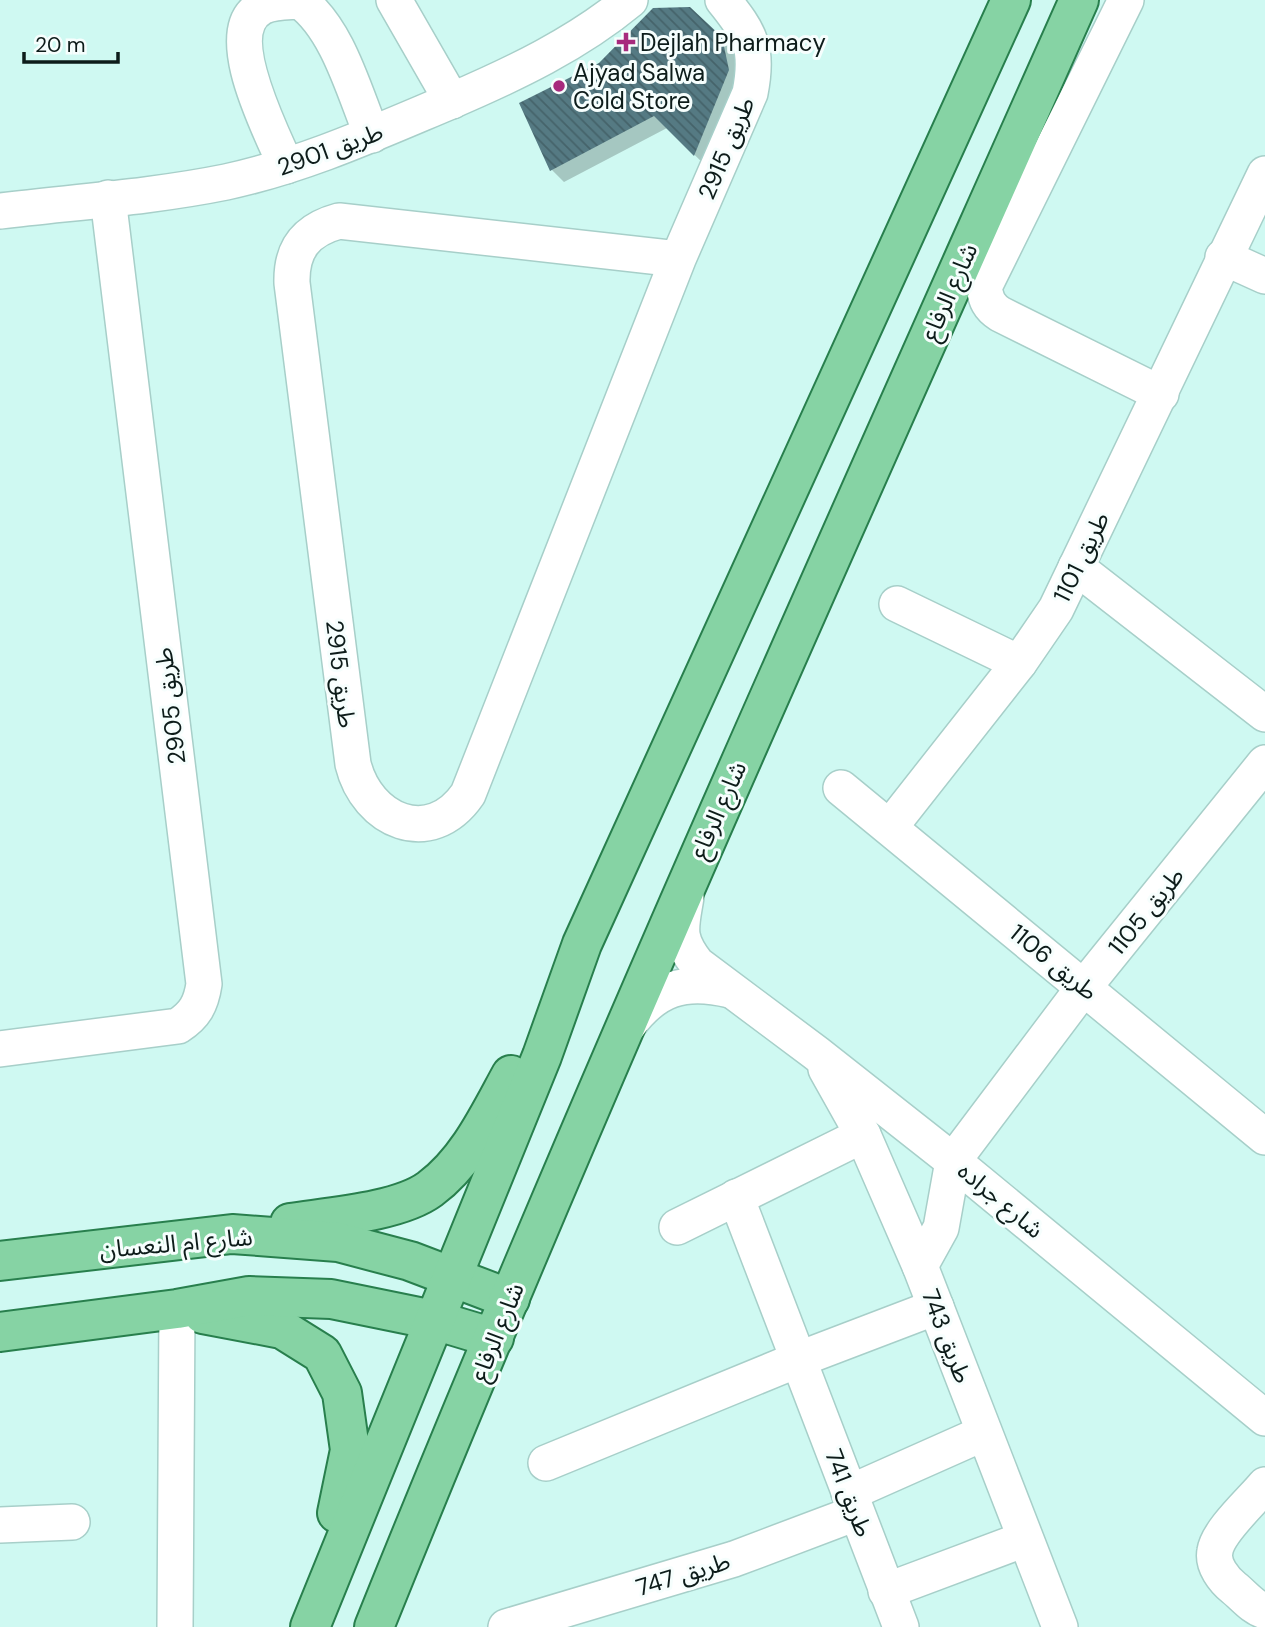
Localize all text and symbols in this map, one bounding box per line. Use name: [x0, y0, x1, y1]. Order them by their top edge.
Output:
scale bar: [24, 21, 119, 65]
place label: Dejlah Pharmacy: [640, 27, 826, 58]
text: 20 m: [35, 31, 86, 59]
marker: Dejlah Pharmacy: [618, 34, 634, 50]
place label: Ajyad Salwa Cold Store: [573, 57, 705, 116]
marker: Ajyad Salwa Cold Store: [551, 78, 567, 94]
street label: طريق 2915: [691, 92, 761, 204]
street label: طريق 2901: [273, 116, 387, 182]
street label: شارع الرفاع: [914, 238, 986, 347]
street label: طريق 1101: [1046, 507, 1116, 607]
street label: طريق 2915: [319, 618, 363, 730]
street label: طريق 2905: [147, 646, 193, 766]
street label: شارع الرفاع: [683, 756, 755, 865]
street label: طريق 1105: [1101, 861, 1191, 961]
street label: طريق 1106: [1004, 917, 1104, 1007]
street label: شارع جراده: [950, 1155, 1050, 1247]
street label: شارع ام النعسان: [98, 1221, 254, 1268]
street label: شارع الرفاع: [463, 1278, 533, 1387]
street label: طريق 743: [915, 1285, 979, 1387]
street label: طريق 741: [818, 1445, 880, 1541]
street label: طريق 747: [632, 1545, 734, 1603]

